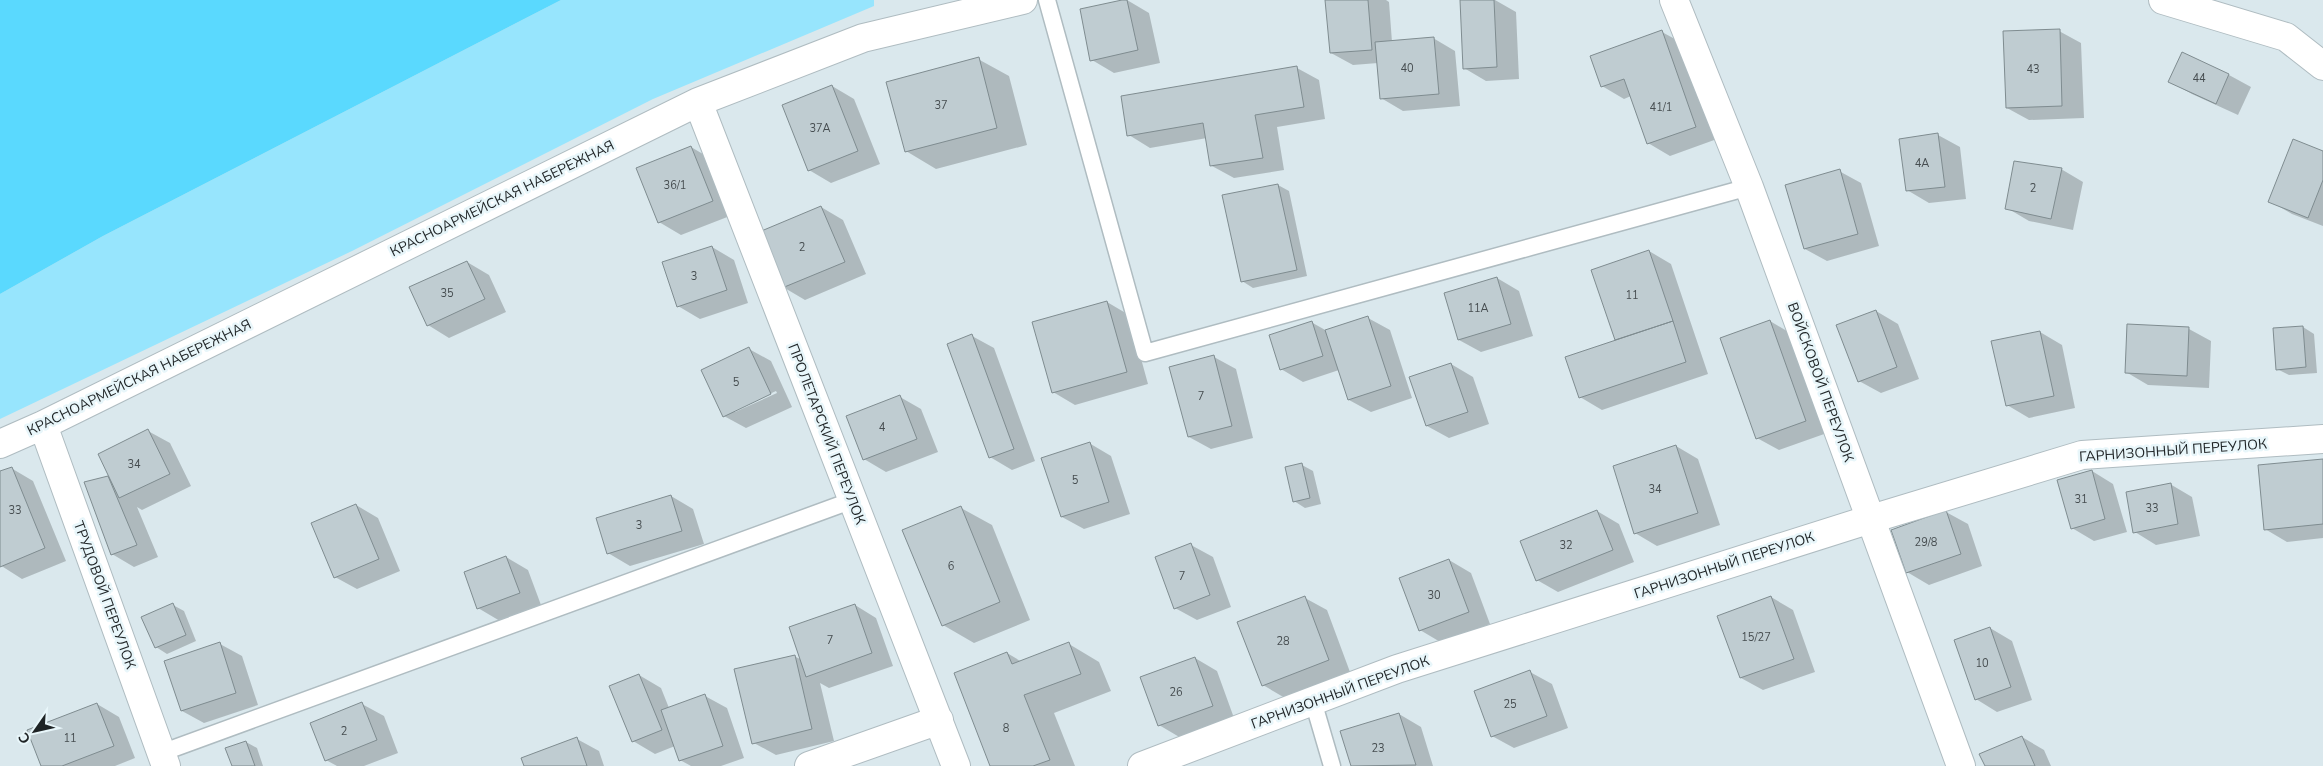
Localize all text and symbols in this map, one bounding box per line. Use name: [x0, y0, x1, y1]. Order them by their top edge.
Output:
house number: 40: [1400, 61, 1414, 76]
house number: 43: [2026, 62, 2040, 77]
house number: 44: [2192, 71, 2206, 86]
house number: 37: [934, 98, 948, 113]
house number: 41/1: [1650, 100, 1672, 115]
house number: 37А: [809, 121, 831, 136]
street label: КРАСНОАРМЕЙСКАЯ НАБЕРЕЖНАЯ: [387, 136, 617, 261]
house number: 4А: [1915, 156, 1929, 171]
house number: 36/1: [664, 178, 686, 193]
house number: 2: [2030, 181, 2036, 196]
house number: 2: [799, 240, 805, 255]
house number: 3: [691, 269, 697, 284]
house number: 35: [440, 286, 454, 301]
house number: 11: [1625, 288, 1639, 303]
street label: ВОЙСКОВОЙ ПЕРЕУЛОК: [1783, 300, 1858, 465]
house number: 11А: [1467, 301, 1489, 316]
street label: КРАСНОАРМЕЙСКАЯ НАБЕРЕЖНАЯ: [24, 315, 254, 440]
street label: ПРОЛЕТАРСКИЙ ПЕРЕУЛОК: [783, 341, 870, 527]
house number: 5: [733, 375, 740, 390]
house number: 7: [1198, 389, 1204, 404]
house number: 4: [879, 420, 886, 435]
street label: ГАРНИЗОННЫЙ ПЕРЕУЛОК: [2079, 434, 2268, 467]
house number: 34: [127, 457, 141, 472]
house number: 5: [1072, 473, 1079, 488]
house number: 34: [1648, 482, 1662, 497]
house number: 31: [2074, 492, 2088, 507]
house number: 33: [2145, 501, 2159, 516]
house number: 33: [8, 503, 22, 518]
house number: 3: [636, 518, 642, 533]
street label: ТРУДОВОЙ ПЕРЕУЛОК: [69, 519, 140, 672]
street label: ГАРНИЗОННЫЙ ПЕРЕУЛОК: [1632, 527, 1817, 604]
house number: 29/8: [1915, 535, 1938, 550]
house number: 32: [1559, 538, 1573, 553]
house number: 6: [948, 559, 955, 574]
house number: 7: [1179, 569, 1185, 584]
house number: 30: [1427, 588, 1441, 603]
house number: 15/27: [1741, 630, 1771, 645]
house number: 7: [827, 633, 833, 648]
house number: 28: [1276, 634, 1290, 649]
street label: ГАРНИЗОННЫЙ ПЕРЕУЛОК: [1249, 651, 1432, 734]
house number: 10: [1975, 656, 1989, 671]
house number: 26: [1169, 685, 1183, 700]
house number: 25: [1503, 697, 1517, 712]
north arrow: [10, 706, 60, 756]
house number: 8: [1003, 721, 1010, 736]
house number: 2: [341, 724, 347, 739]
text: С: [14, 728, 35, 747]
house number: 11: [63, 731, 77, 746]
house number: 23: [1371, 741, 1385, 756]

